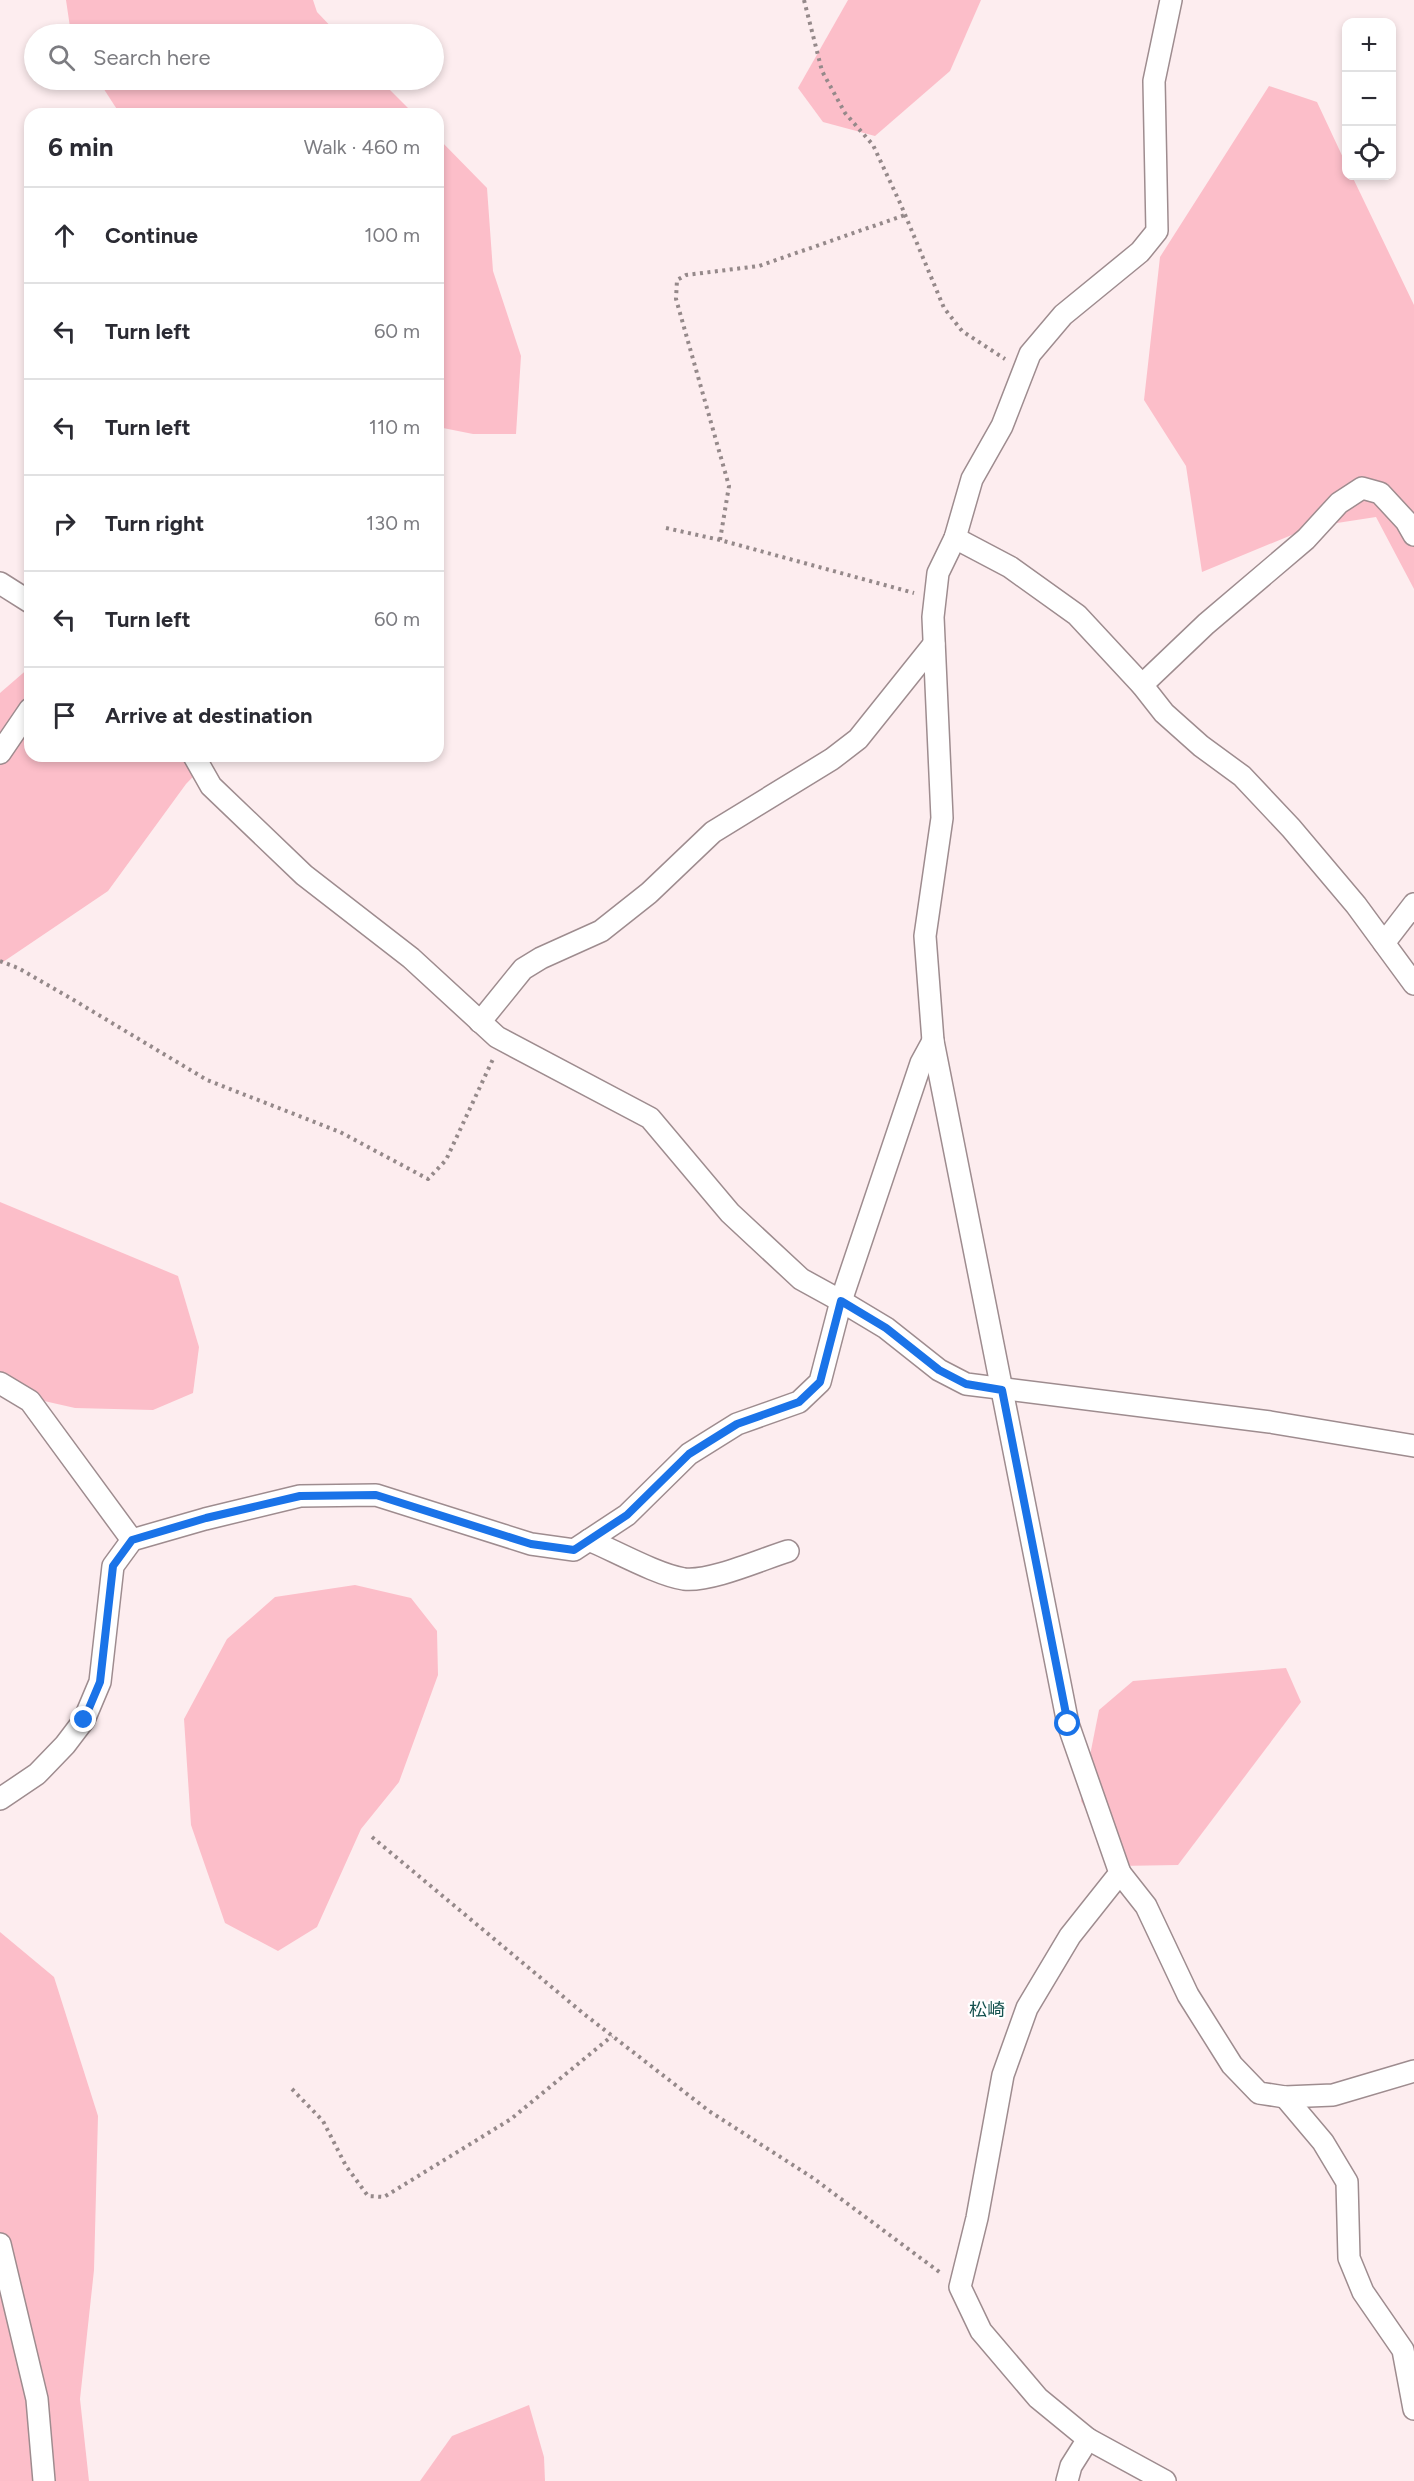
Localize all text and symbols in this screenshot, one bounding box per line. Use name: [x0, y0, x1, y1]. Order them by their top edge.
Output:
map controls: [1342, 18, 1396, 180]
button: +: [1342, 18, 1396, 72]
search box: [24, 24, 444, 90]
icon: search: [45, 41, 78, 74]
text: Search here: [93, 44, 211, 71]
button: −: [1342, 72, 1396, 126]
button: locate: [1342, 126, 1396, 180]
text: 6 min: [48, 131, 114, 163]
text: Walk · 460 m: [304, 135, 420, 159]
icon: ahead: [48, 219, 81, 252]
text: Continue: [105, 222, 198, 249]
text: 100 m: [364, 223, 420, 247]
icon: left: [48, 315, 81, 348]
text: Turn left: [105, 318, 191, 345]
text: 60 m: [374, 319, 420, 343]
icon: left: [48, 411, 81, 444]
text: Turn left: [105, 414, 191, 441]
text: 110 m: [369, 415, 420, 439]
icon: right: [48, 507, 81, 540]
text: Turn right: [105, 510, 204, 537]
text: 130 m: [366, 511, 420, 535]
icon: left: [48, 603, 81, 636]
text: Turn left: [105, 606, 191, 633]
text: 60 m: [374, 607, 420, 631]
icon: arrive: [48, 699, 81, 732]
text: Arrive at destination: [105, 702, 313, 729]
route end: [70, 1706, 96, 1732]
route start: [1054, 1710, 1080, 1736]
district label: 松崎: [969, 1999, 1005, 2021]

